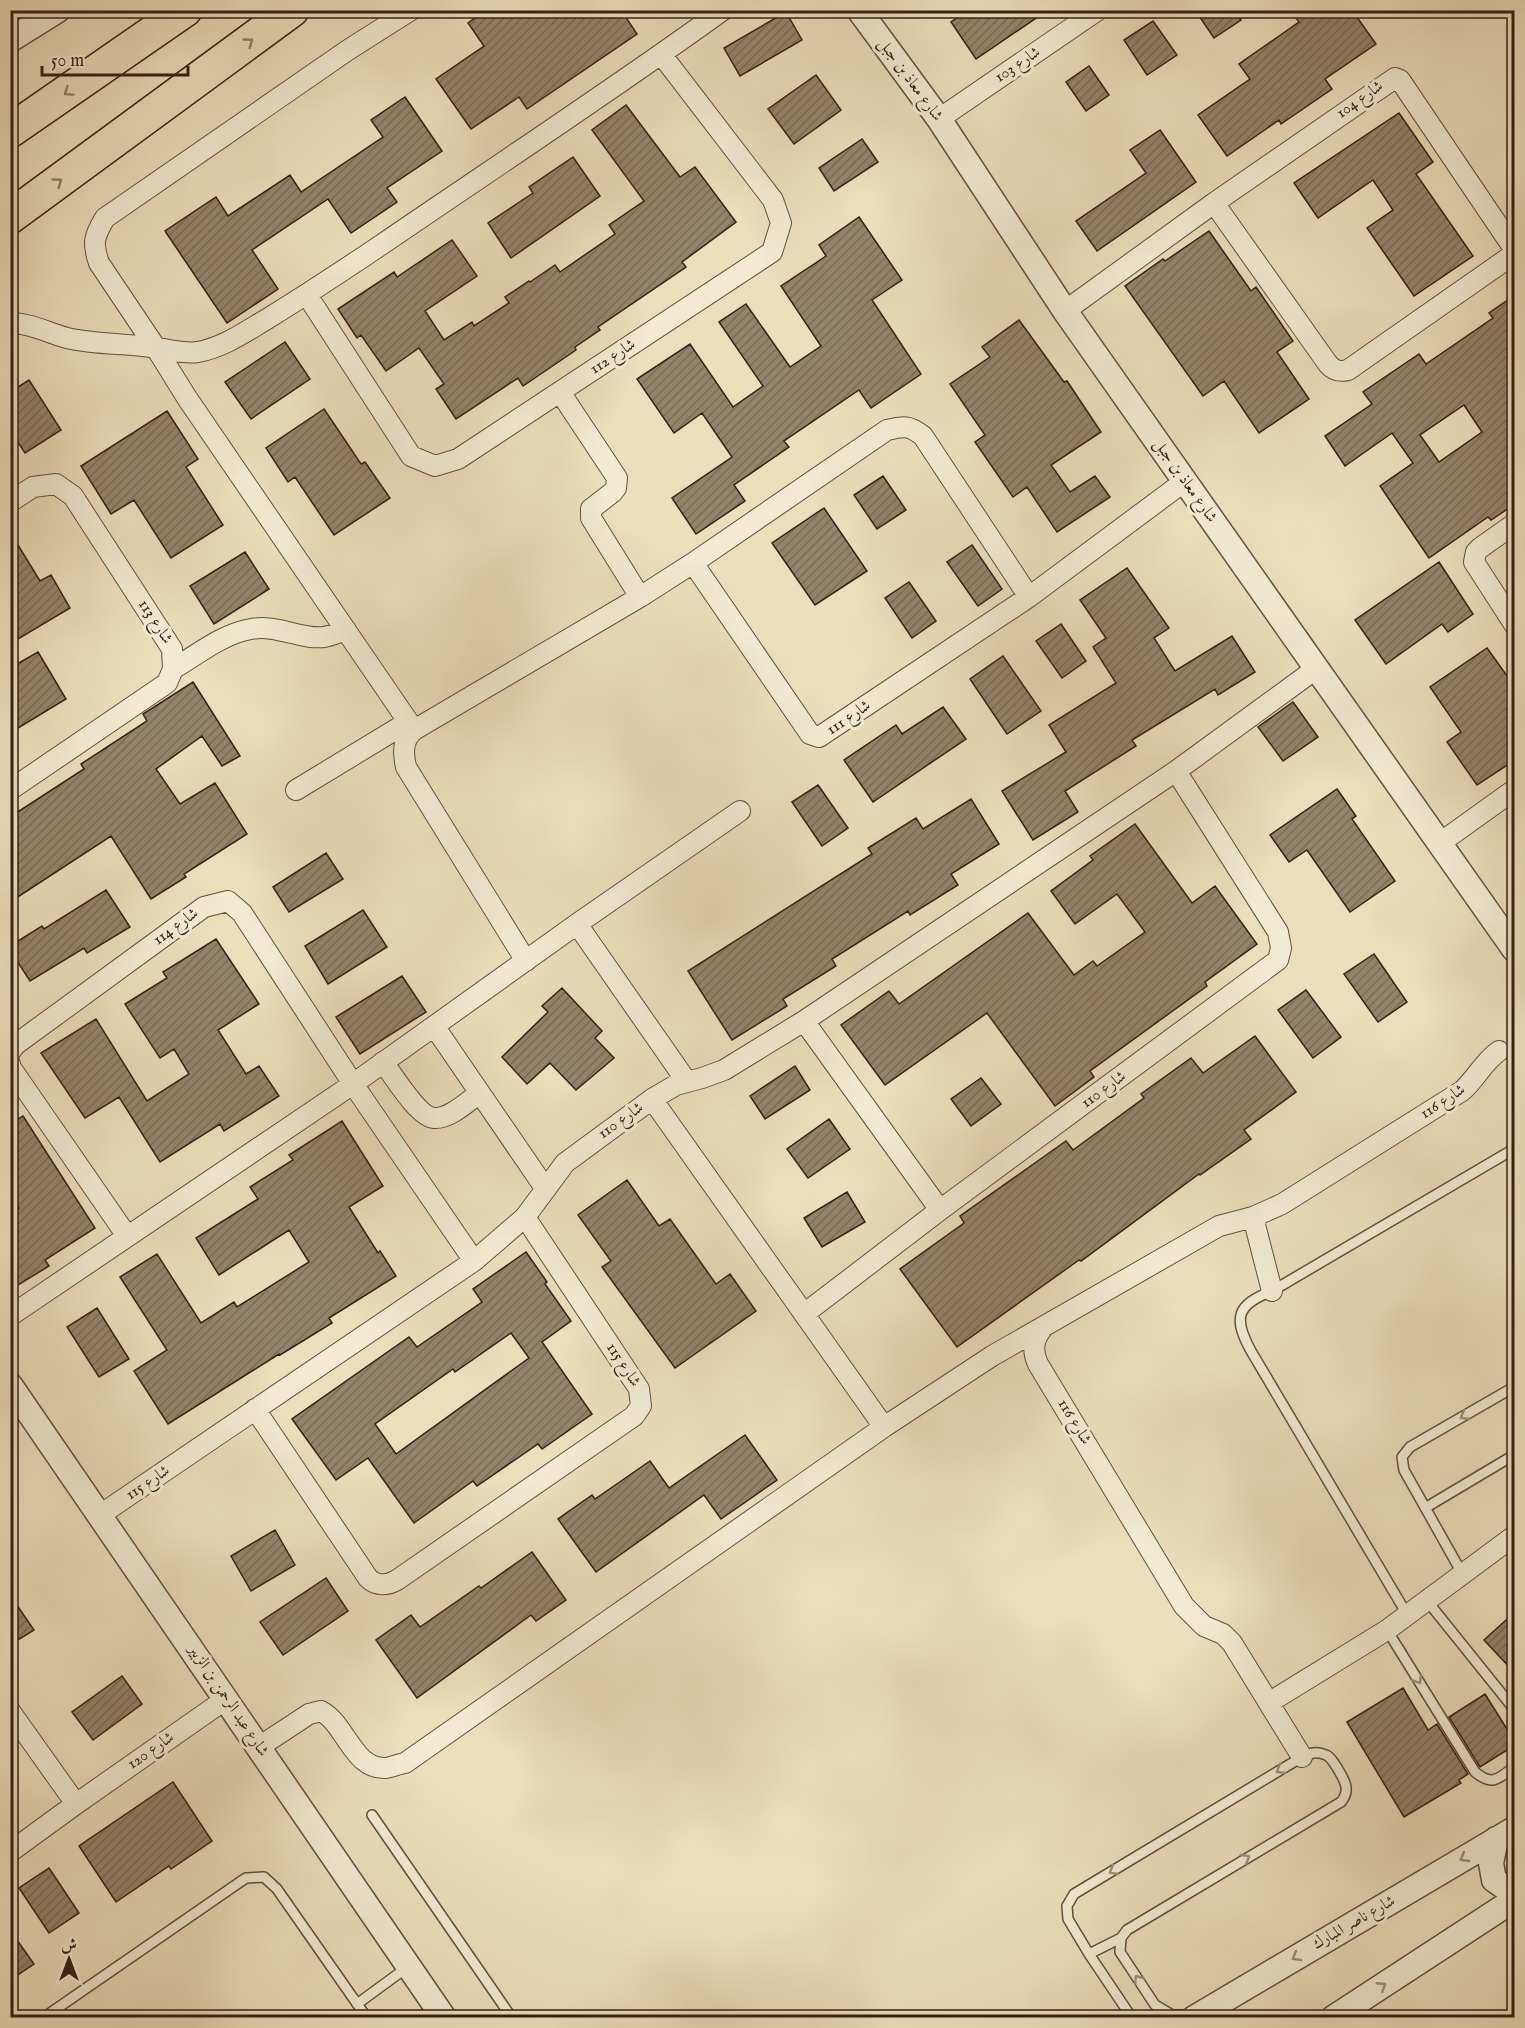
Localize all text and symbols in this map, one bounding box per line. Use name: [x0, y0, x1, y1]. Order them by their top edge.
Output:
street label: شارع معاذ بن جبل: [872, 35, 947, 127]
one-way arrow: [242, 38, 253, 49]
scale bar: [42, 39, 188, 77]
street label: شارع 103: [991, 42, 1046, 89]
text: 50 m: [51, 50, 84, 73]
street label: شارع 104: [1333, 77, 1389, 125]
one-way arrow: [63, 85, 74, 96]
one-way arrow: [51, 178, 62, 189]
street label: شارع 112: [586, 335, 641, 381]
street label: شارع معاذ بن جبل: [1147, 435, 1221, 528]
street label: شارع 113: [132, 596, 177, 649]
street label: شارع 111: [823, 696, 876, 742]
street label: شارع 114: [149, 904, 204, 952]
street label: شارع 110: [1077, 1067, 1132, 1115]
street label: شارع 116: [1417, 1080, 1470, 1126]
street label: شارع 110: [594, 1098, 649, 1145]
street label: شارع 115: [600, 1339, 645, 1392]
street label: شارع 116: [1051, 1395, 1095, 1450]
one-way arrow: [1460, 1409, 1470, 1421]
street label: شارع 115: [122, 1461, 175, 1507]
street label: شارع عبد الرحمن بن الزبير: [180, 1640, 273, 1762]
one-way arrow: [1411, 1674, 1423, 1684]
street label: شارع 120: [124, 1728, 179, 1776]
one-way arrow: [1276, 1762, 1286, 1774]
one-way arrow: [1460, 1851, 1470, 1863]
one-way arrow: [1240, 1854, 1250, 1866]
one-way arrow: [1109, 1863, 1119, 1875]
street label: شارع ناصر المبارك: [1309, 1891, 1400, 1957]
north arrow: [39, 1929, 99, 1989]
text: ش: [61, 1936, 77, 1956]
one-way arrow: [1292, 1950, 1302, 1962]
one-way arrow: [1134, 1974, 1145, 1985]
one-way arrow: [1376, 1981, 1386, 1993]

